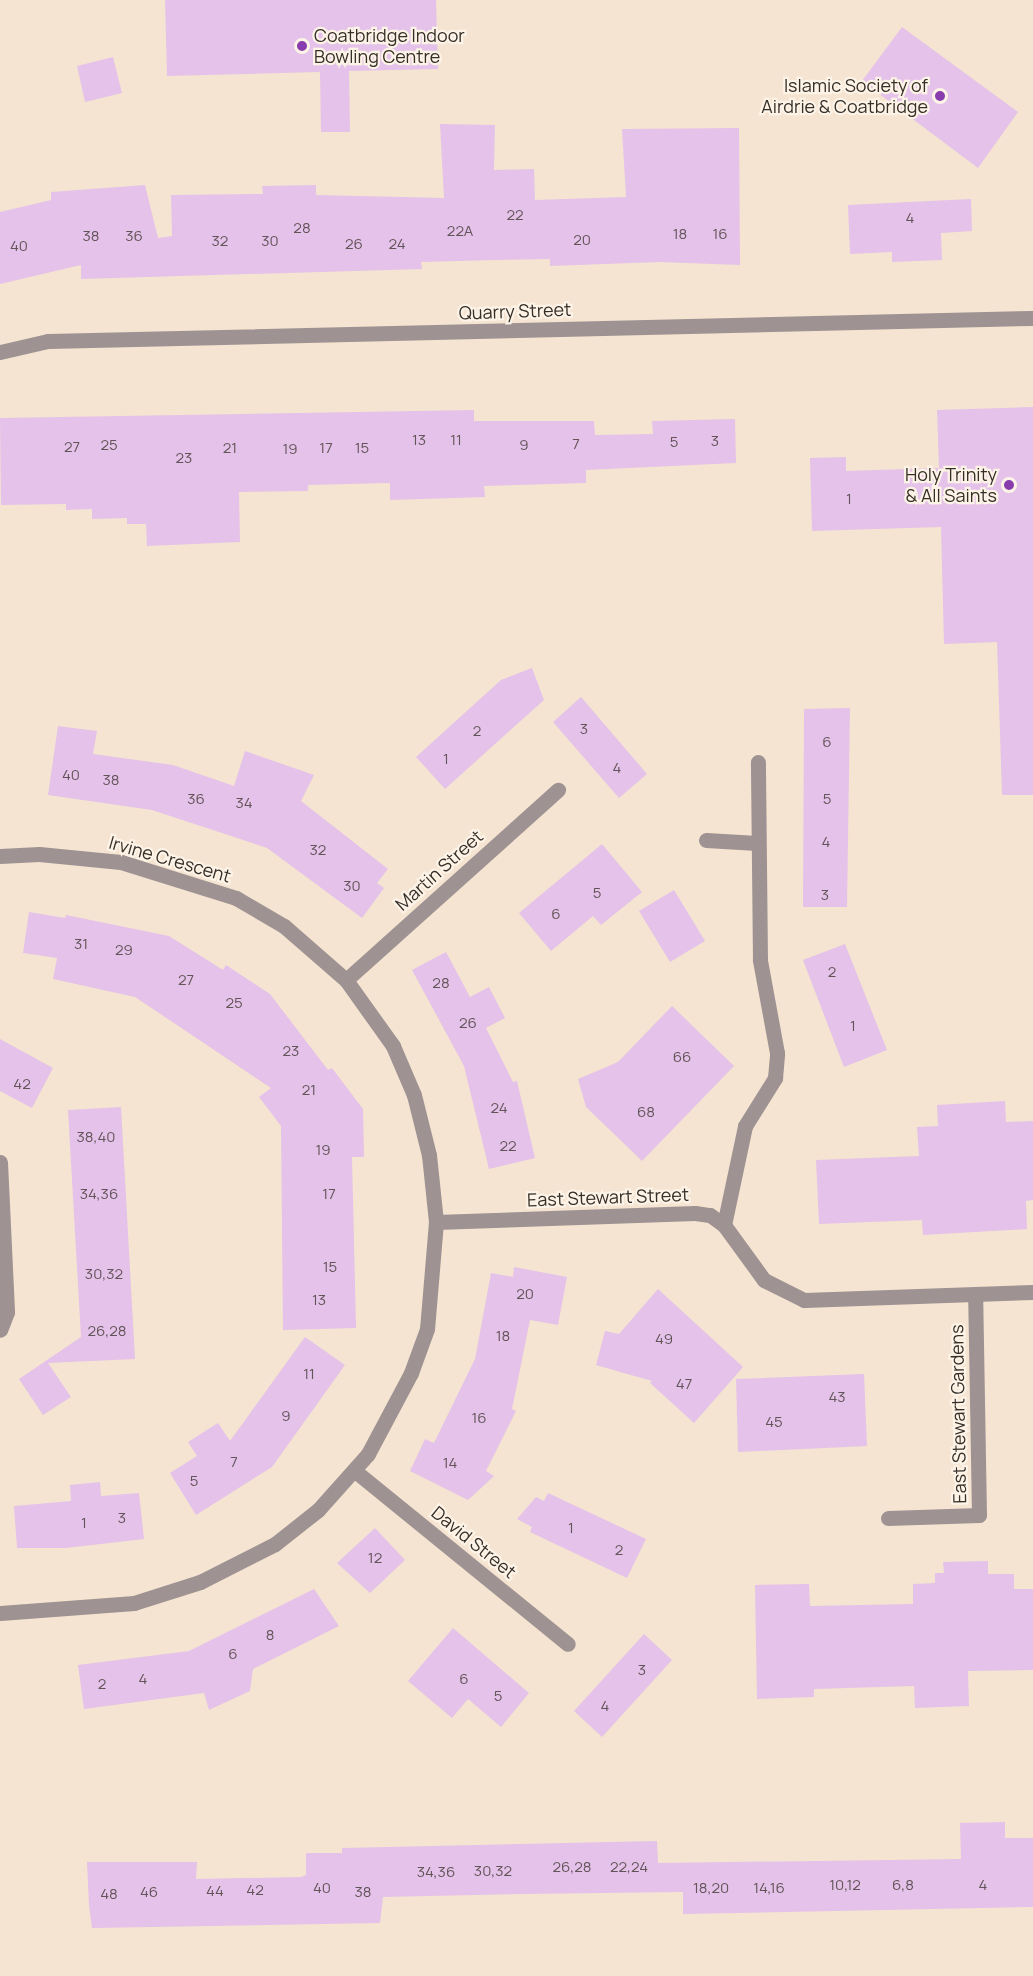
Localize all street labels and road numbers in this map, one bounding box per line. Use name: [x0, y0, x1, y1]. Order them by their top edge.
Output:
street label: Quarry Street: [458, 298, 572, 324]
street label: Martin Street: [391, 825, 487, 915]
street label: Irvine Crescent: [107, 831, 233, 887]
street label: East Stewart Street: [527, 1183, 689, 1211]
street label: East Stewart Gardens: [946, 1324, 970, 1504]
street label: David Street: [427, 1501, 521, 1583]

